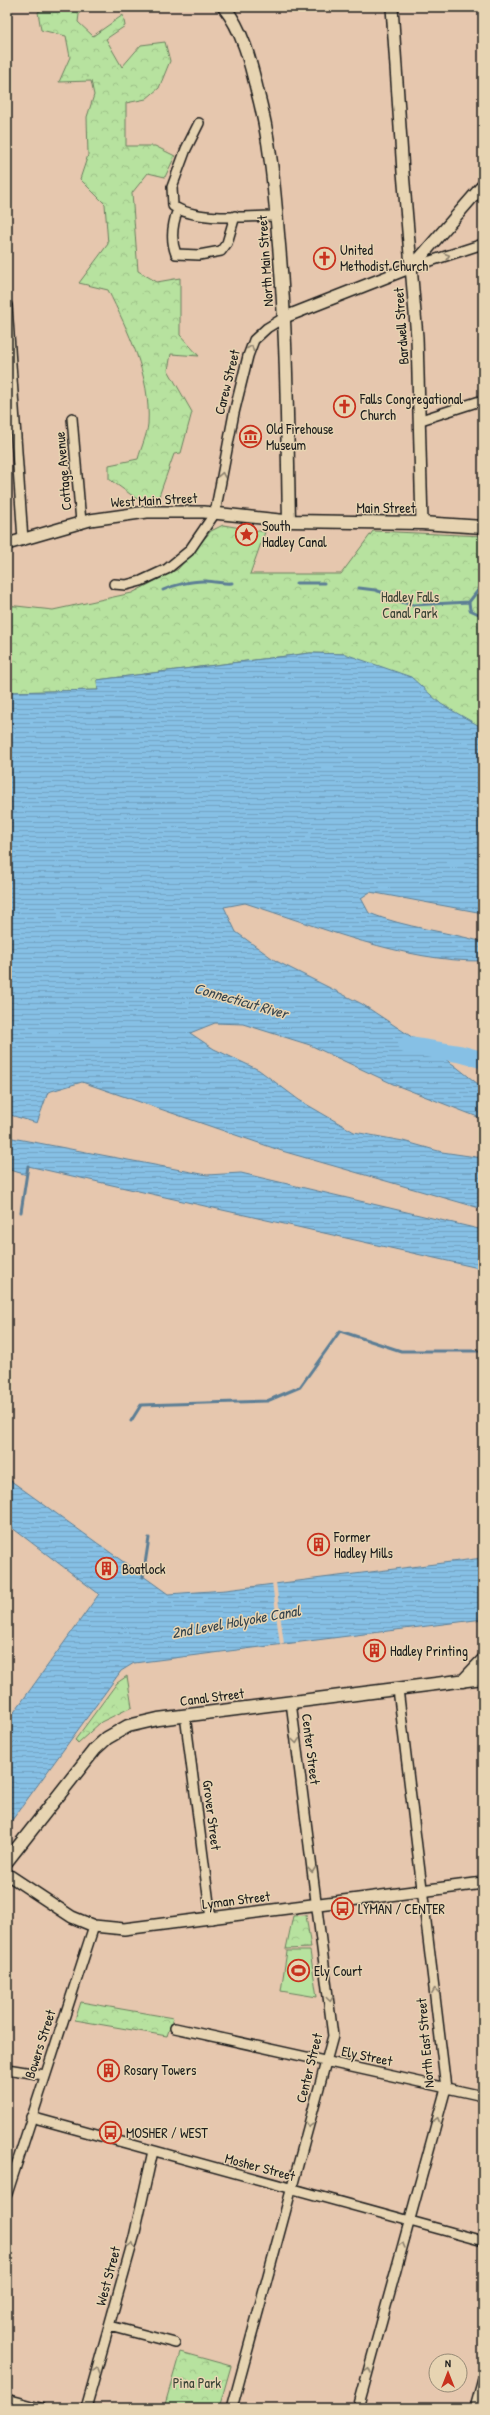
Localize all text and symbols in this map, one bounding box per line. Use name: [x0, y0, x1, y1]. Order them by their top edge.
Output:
street label: North Main Street: [252, 215, 277, 307]
place label: United Methodist Church: [340, 240, 428, 275]
church icon: United Methodist Church: [311, 245, 337, 271]
one-way arrow: [444, 252, 451, 261]
street label: Bardwell Street: [388, 287, 413, 365]
one-way arrow: [246, 344, 254, 351]
street label: Carew Street: [209, 347, 244, 416]
place label: Falls Congregational Church: [359, 389, 463, 424]
church icon: Falls Congregational Church: [331, 394, 357, 420]
place label: Old Firehouse Museum: [266, 419, 334, 454]
museum icon: Old Firehouse Museum: [238, 424, 264, 450]
street label: Cottage Avenue: [50, 430, 76, 511]
one-way arrow: [218, 471, 226, 478]
street label: West Main Street: [110, 488, 198, 511]
street label: Main Street: [356, 498, 416, 517]
place label: South Hadley Canal: [262, 516, 327, 552]
place icon: South Hadley Canal: [233, 521, 259, 547]
park label: Hadley Falls Canal Park: [381, 587, 439, 622]
water label: Connecticut River: [192, 977, 293, 1025]
place label: Former Hadley Mills: [333, 1527, 393, 1563]
building icon: Former Hadley Mills: [306, 1532, 332, 1558]
building icon: Boatlock: [93, 1556, 119, 1582]
place label: Boatlock: [122, 1559, 166, 1578]
water label: 2nd Level Holyoke Canal: [170, 1600, 303, 1643]
building icon: Hadley Printing: [361, 1638, 387, 1664]
place label: Hadley Printing: [390, 1641, 468, 1661]
street label: Canal Street: [179, 1683, 245, 1710]
street label: Center Street: [298, 1712, 325, 1786]
one-way arrow: [291, 1738, 300, 1744]
street label: Grover Street: [199, 1779, 226, 1851]
one-way arrow: [308, 1867, 317, 1873]
street label: Lyman Street: [201, 1886, 271, 1914]
bus stop icon: LYMAN / CENTER: [329, 1896, 355, 1922]
place label: LYMAN / CENTER: [358, 1899, 445, 1918]
sports icon: Ely Court: [286, 1958, 312, 1984]
place label: Ely Court: [314, 1961, 362, 1981]
one-way arrow: [430, 1988, 439, 1994]
one-way arrow: [325, 1995, 334, 2002]
street label: North East Street: [411, 1997, 438, 2089]
street label: Bowers Street: [19, 2007, 60, 2081]
street label: Center Street: [291, 2031, 326, 2105]
street label: Ely Street: [340, 2041, 395, 2071]
building icon: Rosary Towers: [95, 2057, 121, 2083]
place label: Rosary Towers: [124, 2060, 196, 2080]
one-way arrow: [432, 2116, 441, 2123]
bus stop icon: MOSHER / WEST: [98, 2120, 124, 2146]
one-way arrow: [305, 2121, 314, 2128]
place label: MOSHER / WEST: [126, 2123, 208, 2142]
street label: Mosher Street: [223, 2148, 298, 2185]
one-way arrow: [127, 2242, 135, 2248]
one-way arrow: [397, 2242, 406, 2249]
street label: West Street: [91, 2244, 125, 2307]
north arrow: [428, 2353, 468, 2393]
text: N: [445, 2356, 451, 2370]
one-way arrow: [92, 2367, 101, 2374]
one-way arrow: [363, 2367, 372, 2374]
park label: Pina Park: [173, 2373, 221, 2392]

